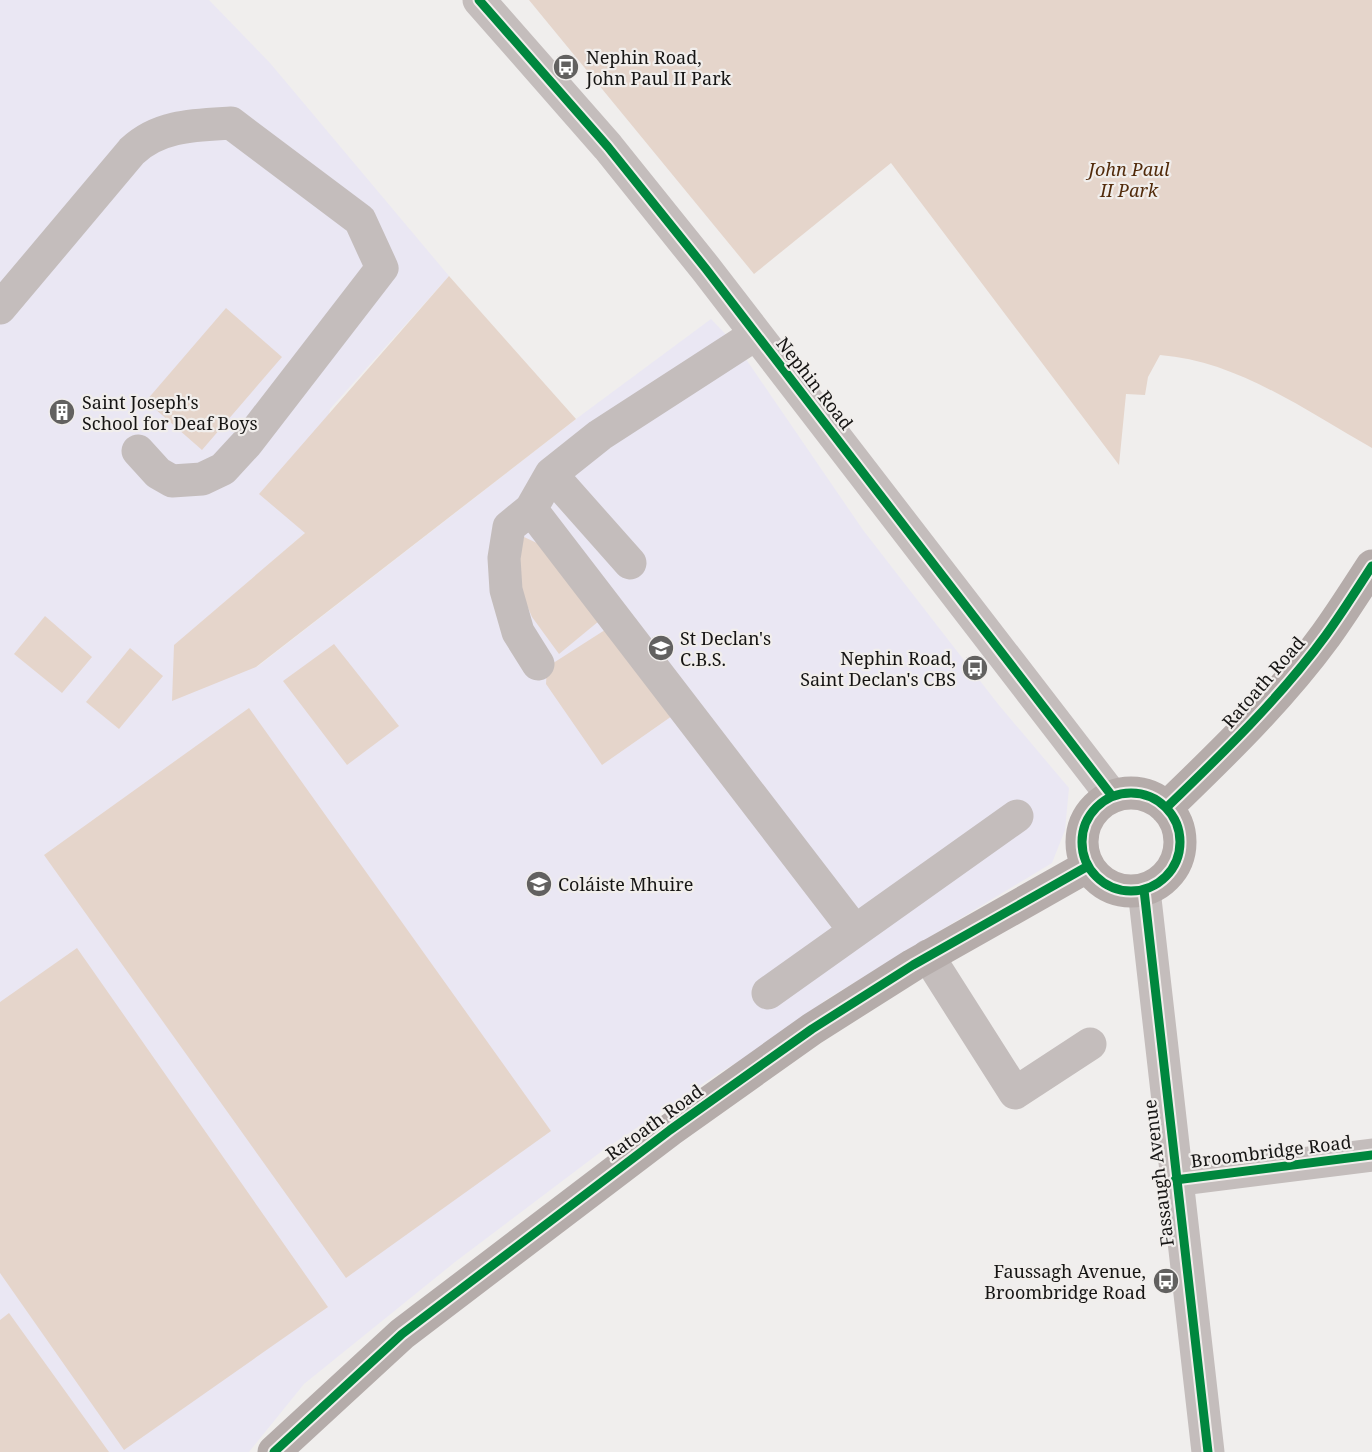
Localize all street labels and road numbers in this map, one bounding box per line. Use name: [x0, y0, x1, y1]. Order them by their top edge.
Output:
street label: Nephin Road: [771, 332, 859, 434]
street label: Ratoath Road: [1216, 631, 1310, 733]
street label: Ratoath Road: [601, 1079, 707, 1165]
street label: Fassaugh Avenue: [1137, 1098, 1179, 1248]
street label: Broombridge Road: [1189, 1129, 1353, 1173]

